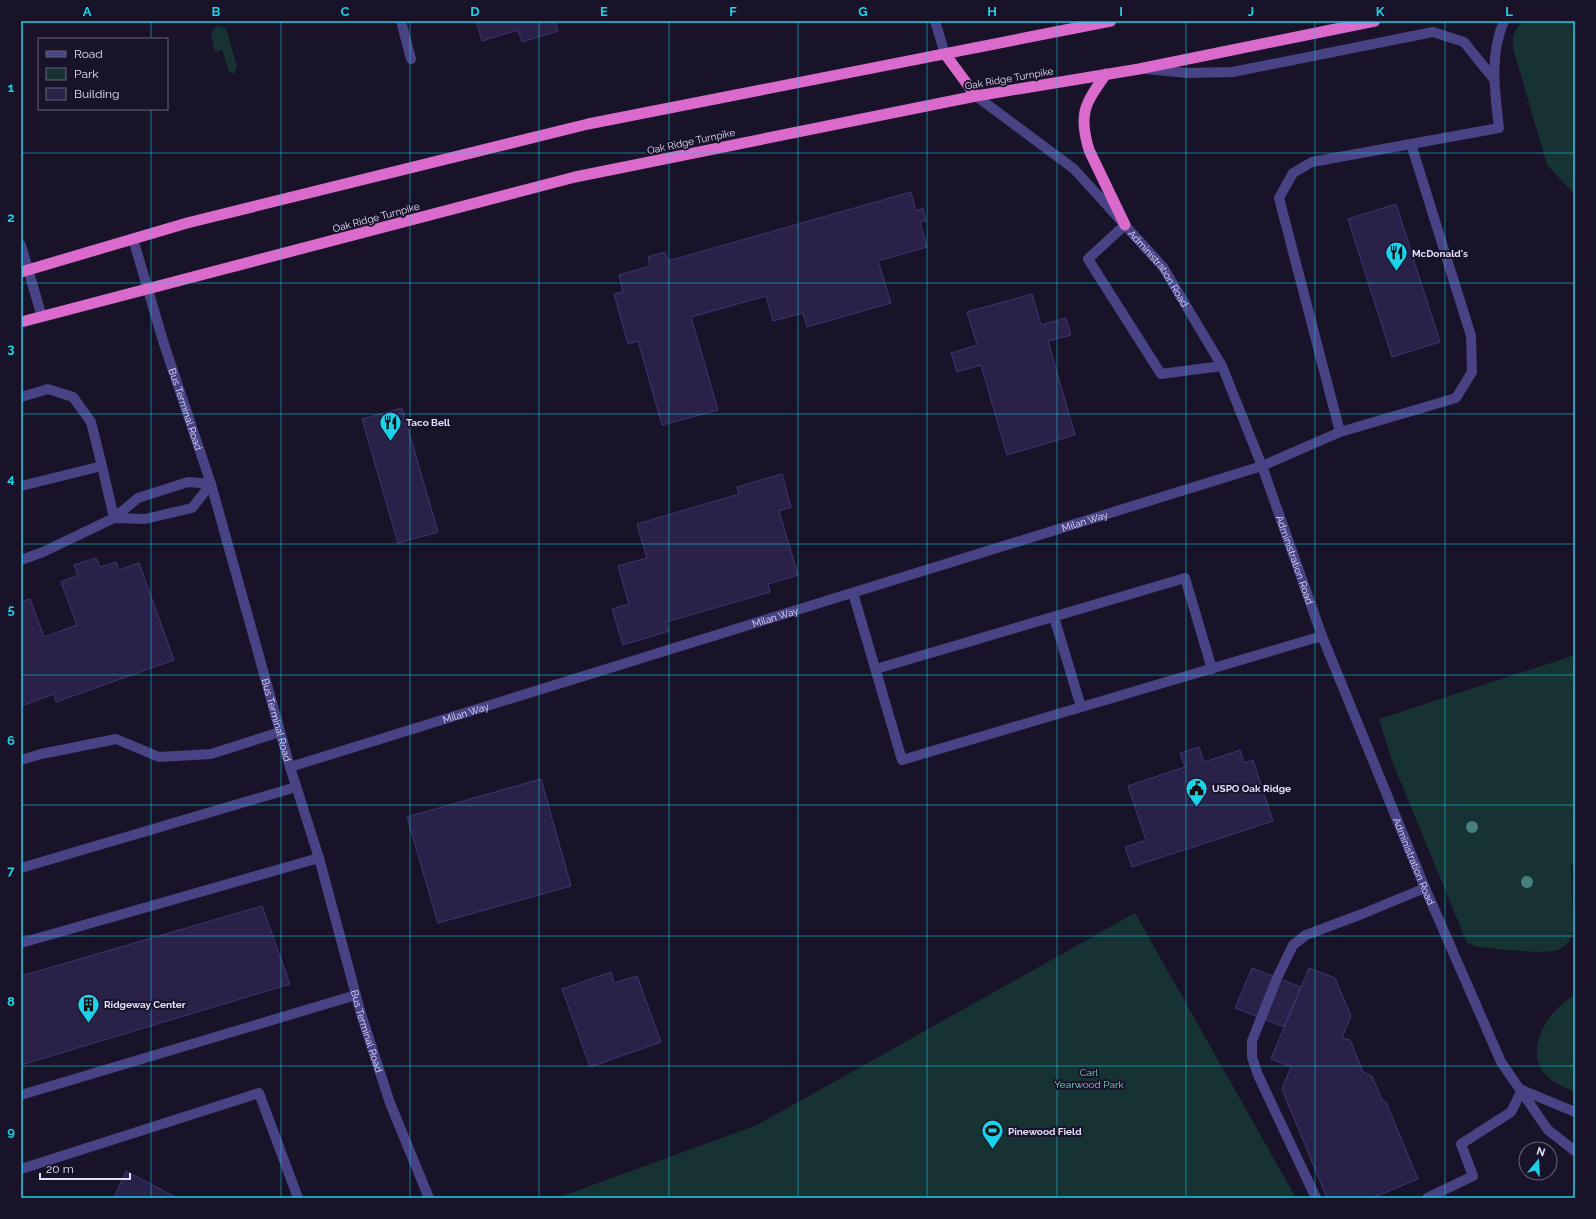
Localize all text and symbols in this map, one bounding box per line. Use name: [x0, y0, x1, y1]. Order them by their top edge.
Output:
text: A: [83, 4, 92, 19]
text: B: [212, 4, 221, 19]
text: C: [341, 4, 350, 19]
text: D: [470, 4, 480, 19]
text: E: [600, 4, 608, 19]
text: F: [729, 4, 737, 19]
text: G: [858, 4, 868, 19]
text: H: [987, 4, 997, 19]
text: I: [1119, 4, 1123, 19]
text: J: [1248, 4, 1254, 19]
text: K: [1376, 4, 1385, 19]
text: L: [1505, 4, 1513, 19]
legend: [38, 38, 168, 110]
text: Road: [74, 47, 103, 61]
street label: Oak Ridge Turnpike: [964, 65, 1054, 92]
text: Park: [74, 67, 99, 81]
text: 1: [8, 80, 15, 95]
text: Building: [74, 87, 120, 101]
street label: Oak Ridge Turnpike: [646, 127, 736, 156]
street label: Oak Ridge Turnpike: [331, 201, 421, 234]
text: 2: [7, 210, 15, 225]
street label: Administration Road: [1126, 228, 1190, 309]
restaurant icon: McDonald's: [1383, 240, 1409, 273]
place label: McDonald's: [1412, 248, 1468, 259]
text: 3: [7, 341, 15, 356]
street label: Bus Terminal Road: [166, 367, 204, 452]
restaurant icon: Taco Bell: [377, 409, 403, 442]
place label: Taco Bell: [406, 417, 451, 428]
text: 4: [7, 471, 15, 486]
street label: Milan Way: [1060, 509, 1110, 534]
street label: Administration Road: [1274, 514, 1315, 606]
text: 5: [7, 602, 15, 617]
street label: Milan Way: [751, 605, 800, 630]
street label: Bus Terminal Road: [260, 677, 293, 763]
street label: Milan Way: [441, 701, 491, 725]
text: 6: [7, 733, 15, 748]
public building icon: USPO Oak Ridge: [1184, 775, 1210, 808]
place label: USPO Oak Ridge: [1212, 783, 1291, 794]
street label: Administration Road: [1391, 816, 1437, 907]
text: 7: [7, 863, 15, 878]
street label: Bus Terminal Road: [349, 989, 385, 1074]
building icon: Ridgeway Center: [75, 991, 101, 1024]
text: 8: [7, 994, 15, 1009]
place label: Ridgeway Center: [104, 999, 186, 1010]
park label: Carl Yearwood Park: [1054, 1067, 1124, 1090]
sports icon: Pinewood Field: [979, 1118, 1005, 1151]
text: 9: [7, 1124, 15, 1139]
place label: Pinewood Field: [1008, 1126, 1082, 1137]
north arrow: [1518, 1141, 1558, 1181]
text: N: [1535, 1144, 1547, 1159]
scale bar: [40, 1155, 130, 1181]
text: 20 m: [46, 1162, 74, 1176]

